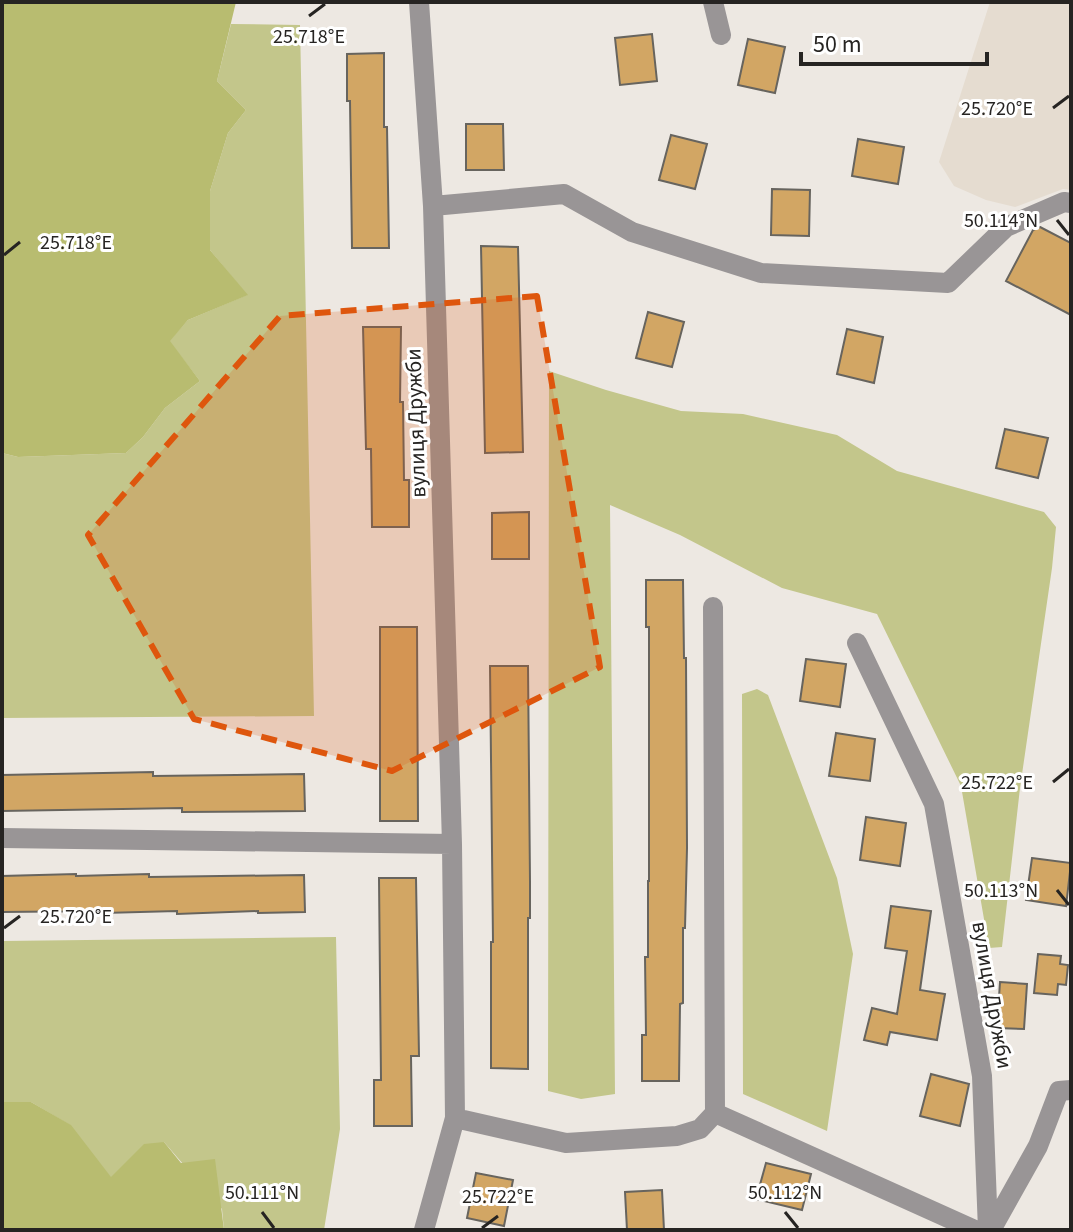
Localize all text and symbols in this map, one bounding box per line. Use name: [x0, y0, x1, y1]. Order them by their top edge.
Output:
scale bar: [801, 16, 987, 66]
text: 25.718°E: [273, 23, 345, 51]
text: 50 m: [813, 27, 862, 62]
text: 25.720°E: [961, 95, 1033, 123]
text: 50.114°N: [964, 207, 1038, 235]
text: 25.718°E: [40, 229, 112, 257]
street label: вулиця Дружби: [397, 348, 435, 498]
text: 25.722°E: [961, 769, 1033, 797]
text: 50.113°N: [964, 877, 1038, 905]
text: 25.720°E: [40, 903, 112, 931]
street label: вулиця Дружби: [963, 919, 1021, 1071]
text: 50.111°N: [225, 1179, 299, 1207]
text: 50.112°N: [748, 1179, 822, 1207]
text: 25.722°E: [462, 1183, 534, 1211]

